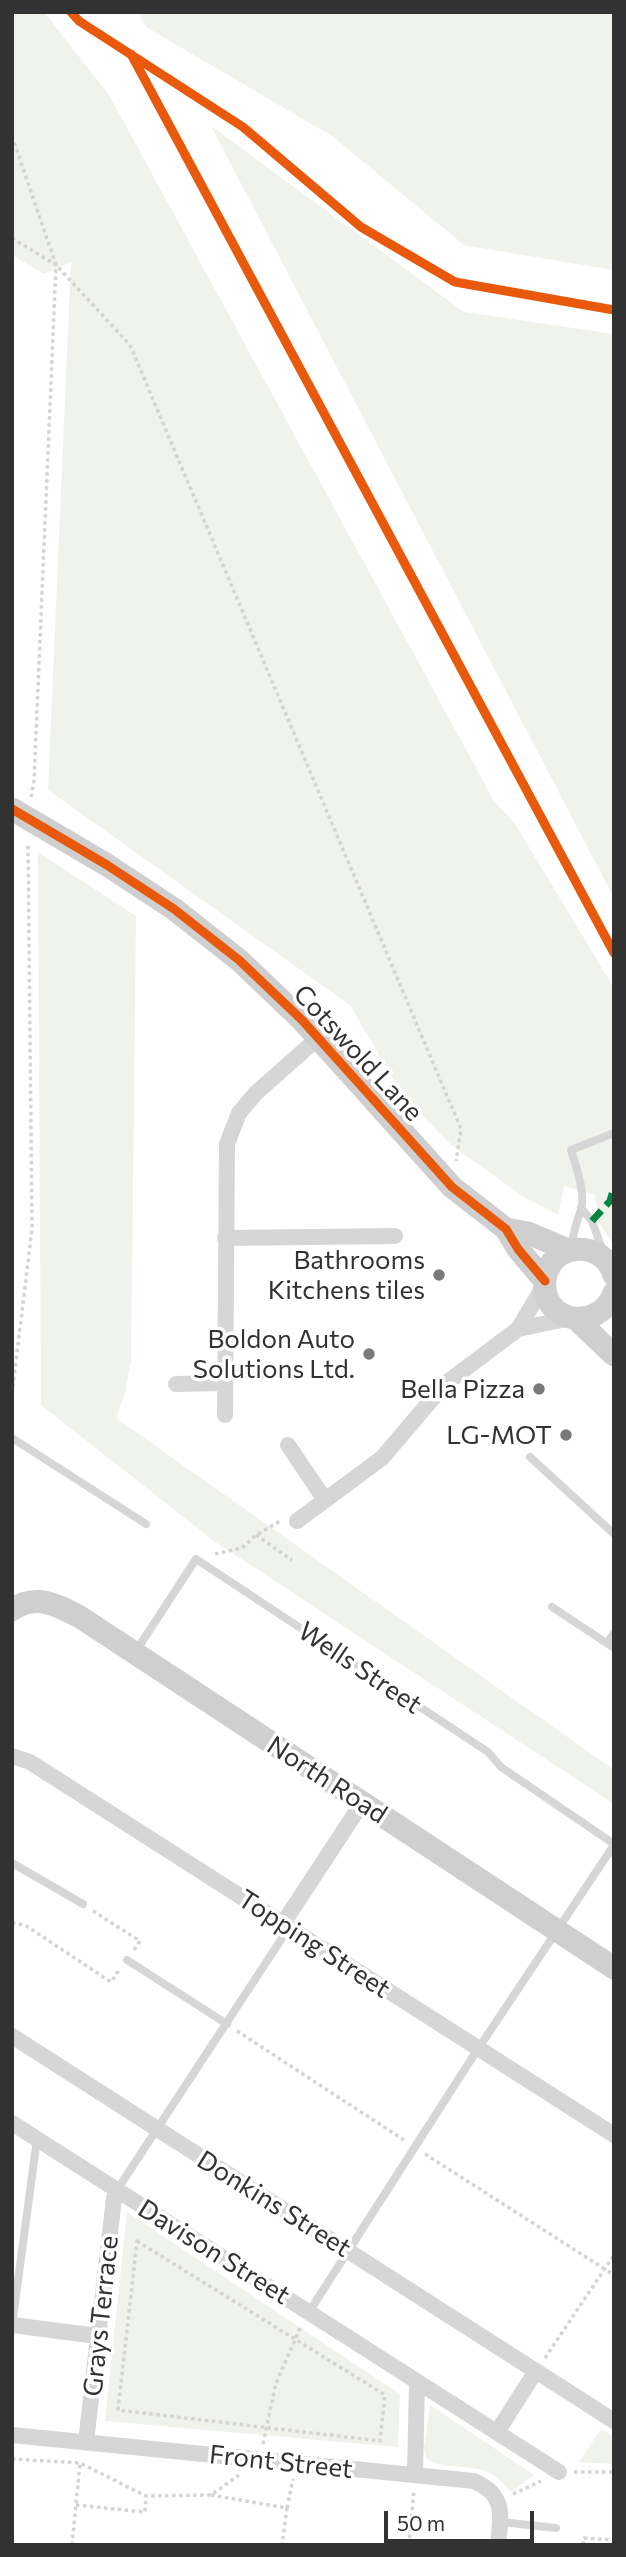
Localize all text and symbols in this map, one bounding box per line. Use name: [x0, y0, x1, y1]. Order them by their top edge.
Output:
street label: Cotswold Lane: [287, 978, 429, 1128]
place label: Bathrooms Kitchens tiles: [268, 1244, 425, 1306]
marker: Bathrooms Kitchens tiles: [431, 1267, 447, 1283]
place label: Boldon Auto Solutions Ltd.: [193, 1323, 355, 1384]
marker: Boldon Auto Solutions Ltd.: [361, 1346, 377, 1362]
place label: Bella Pizza: [400, 1373, 525, 1405]
marker: Bella Pizza: [531, 1381, 547, 1397]
place label: LG-MOT: [446, 1419, 552, 1451]
marker: LG-MOT: [558, 1427, 574, 1443]
street label: Wells Street: [292, 1615, 428, 1721]
street label: North Road: [261, 1730, 393, 1830]
street label: Topping Street: [232, 1883, 396, 2005]
street label: Donkins Street: [191, 2144, 357, 2264]
street label: Davison Street: [132, 2193, 296, 2311]
street label: Grays Terrace: [77, 2234, 125, 2398]
street label: Front Street: [208, 2439, 354, 2485]
scale bar: [388, 2498, 538, 2542]
text: 50 m: [397, 2510, 445, 2535]

